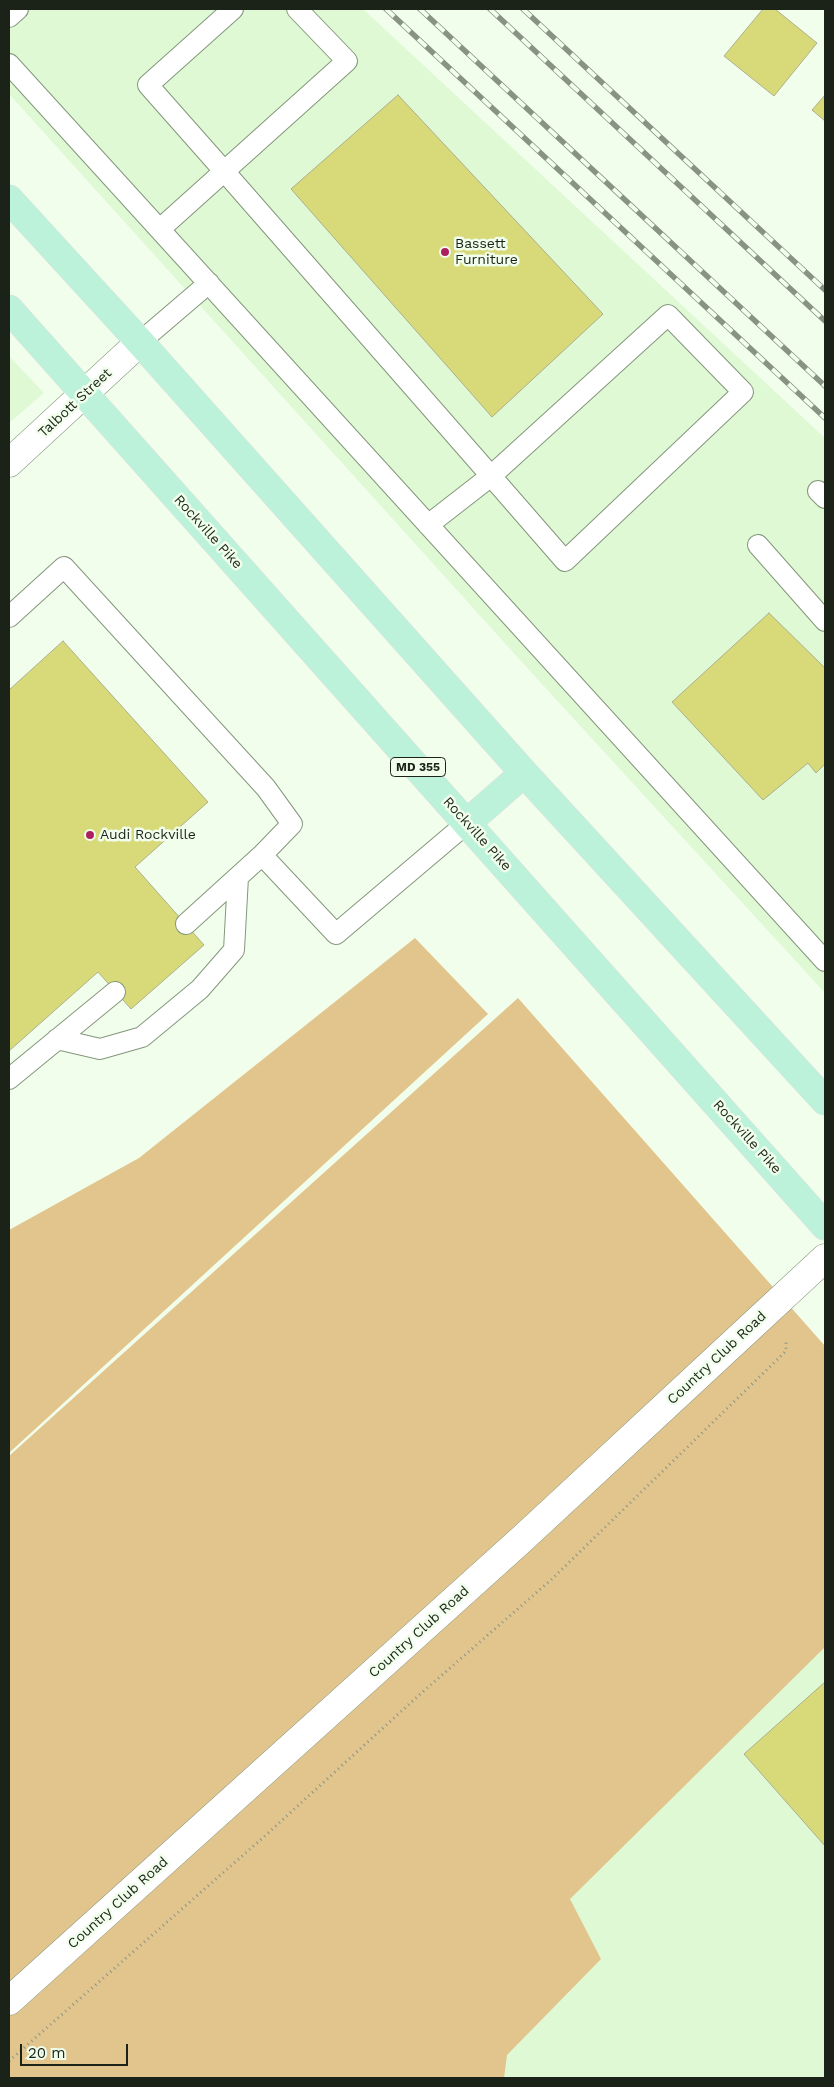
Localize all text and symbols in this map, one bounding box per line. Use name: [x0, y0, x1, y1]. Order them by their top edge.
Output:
place label: Bassett Furniture: [455, 236, 518, 268]
marker: Bassett Furniture: [439, 246, 451, 258]
street label: Talbott Street: [35, 365, 115, 441]
street label: Rockville Pike: [170, 492, 246, 572]
road number: MD 355: [390, 758, 446, 776]
street label: Rockville Pike: [439, 794, 515, 874]
place label: Audi Rockville: [100, 827, 196, 843]
marker: Audi Rockville: [84, 829, 96, 841]
street label: Rockville Pike: [709, 1097, 785, 1177]
street label: Country Club Road: [664, 1308, 770, 1408]
street label: Country Club Road: [365, 1583, 473, 1681]
street label: Country Club Road: [64, 1854, 172, 1952]
scale bar: [22, 2034, 130, 2066]
text: 20 m: [28, 2044, 66, 2062]

